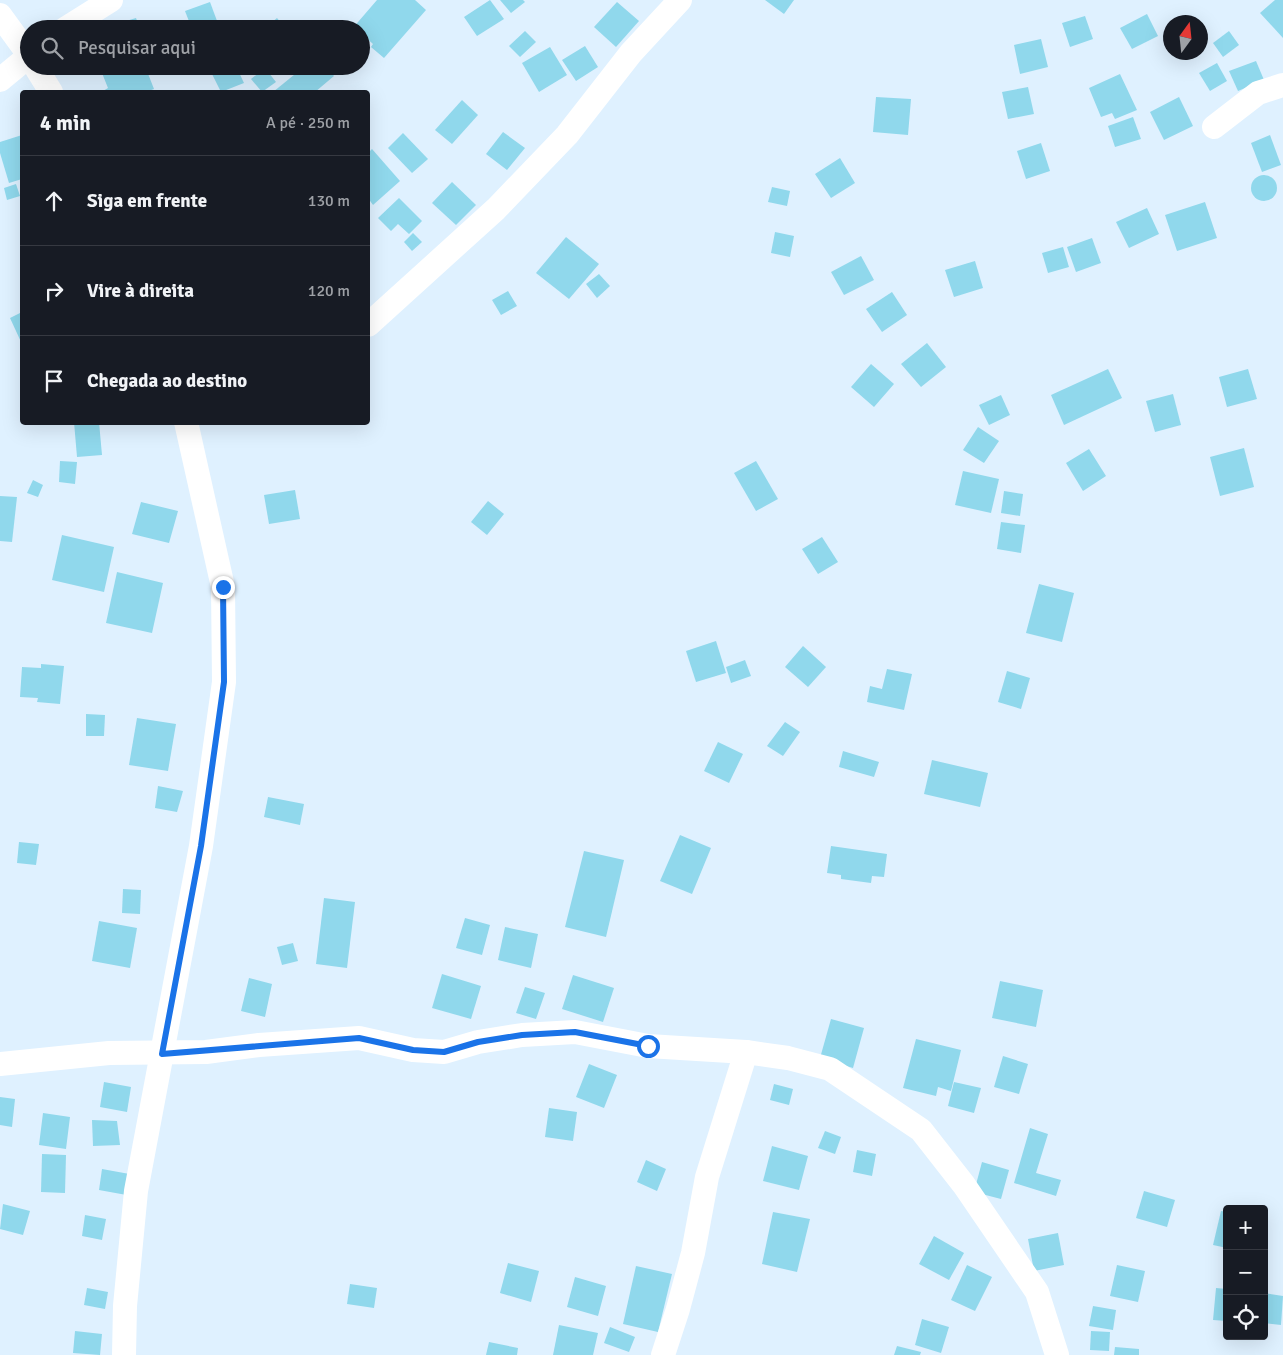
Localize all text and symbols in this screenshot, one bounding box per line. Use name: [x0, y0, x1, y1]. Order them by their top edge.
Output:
north arrow: [1163, 15, 1208, 60]
search box: [20, 20, 370, 75]
icon: search: [38, 34, 66, 62]
text: Pesquisar aqui: [78, 36, 196, 60]
text: 4 min: [40, 110, 91, 136]
text: A pé · 250 m: [266, 113, 350, 133]
icon: ahead: [40, 187, 68, 215]
text: Siga em frente: [87, 189, 207, 213]
text: 130 m: [308, 191, 350, 211]
icon: right: [40, 277, 68, 305]
text: Vire à direita: [87, 279, 194, 303]
text: 120 m: [308, 281, 350, 301]
icon: arrive: [40, 367, 68, 395]
text: Chegada ao destino: [87, 369, 247, 393]
route end: [212, 576, 235, 599]
route start: [637, 1035, 660, 1058]
map controls: [1223, 1205, 1268, 1340]
button: +: [1223, 1205, 1268, 1250]
button: −: [1223, 1250, 1268, 1295]
button: locate: [1223, 1295, 1268, 1340]

